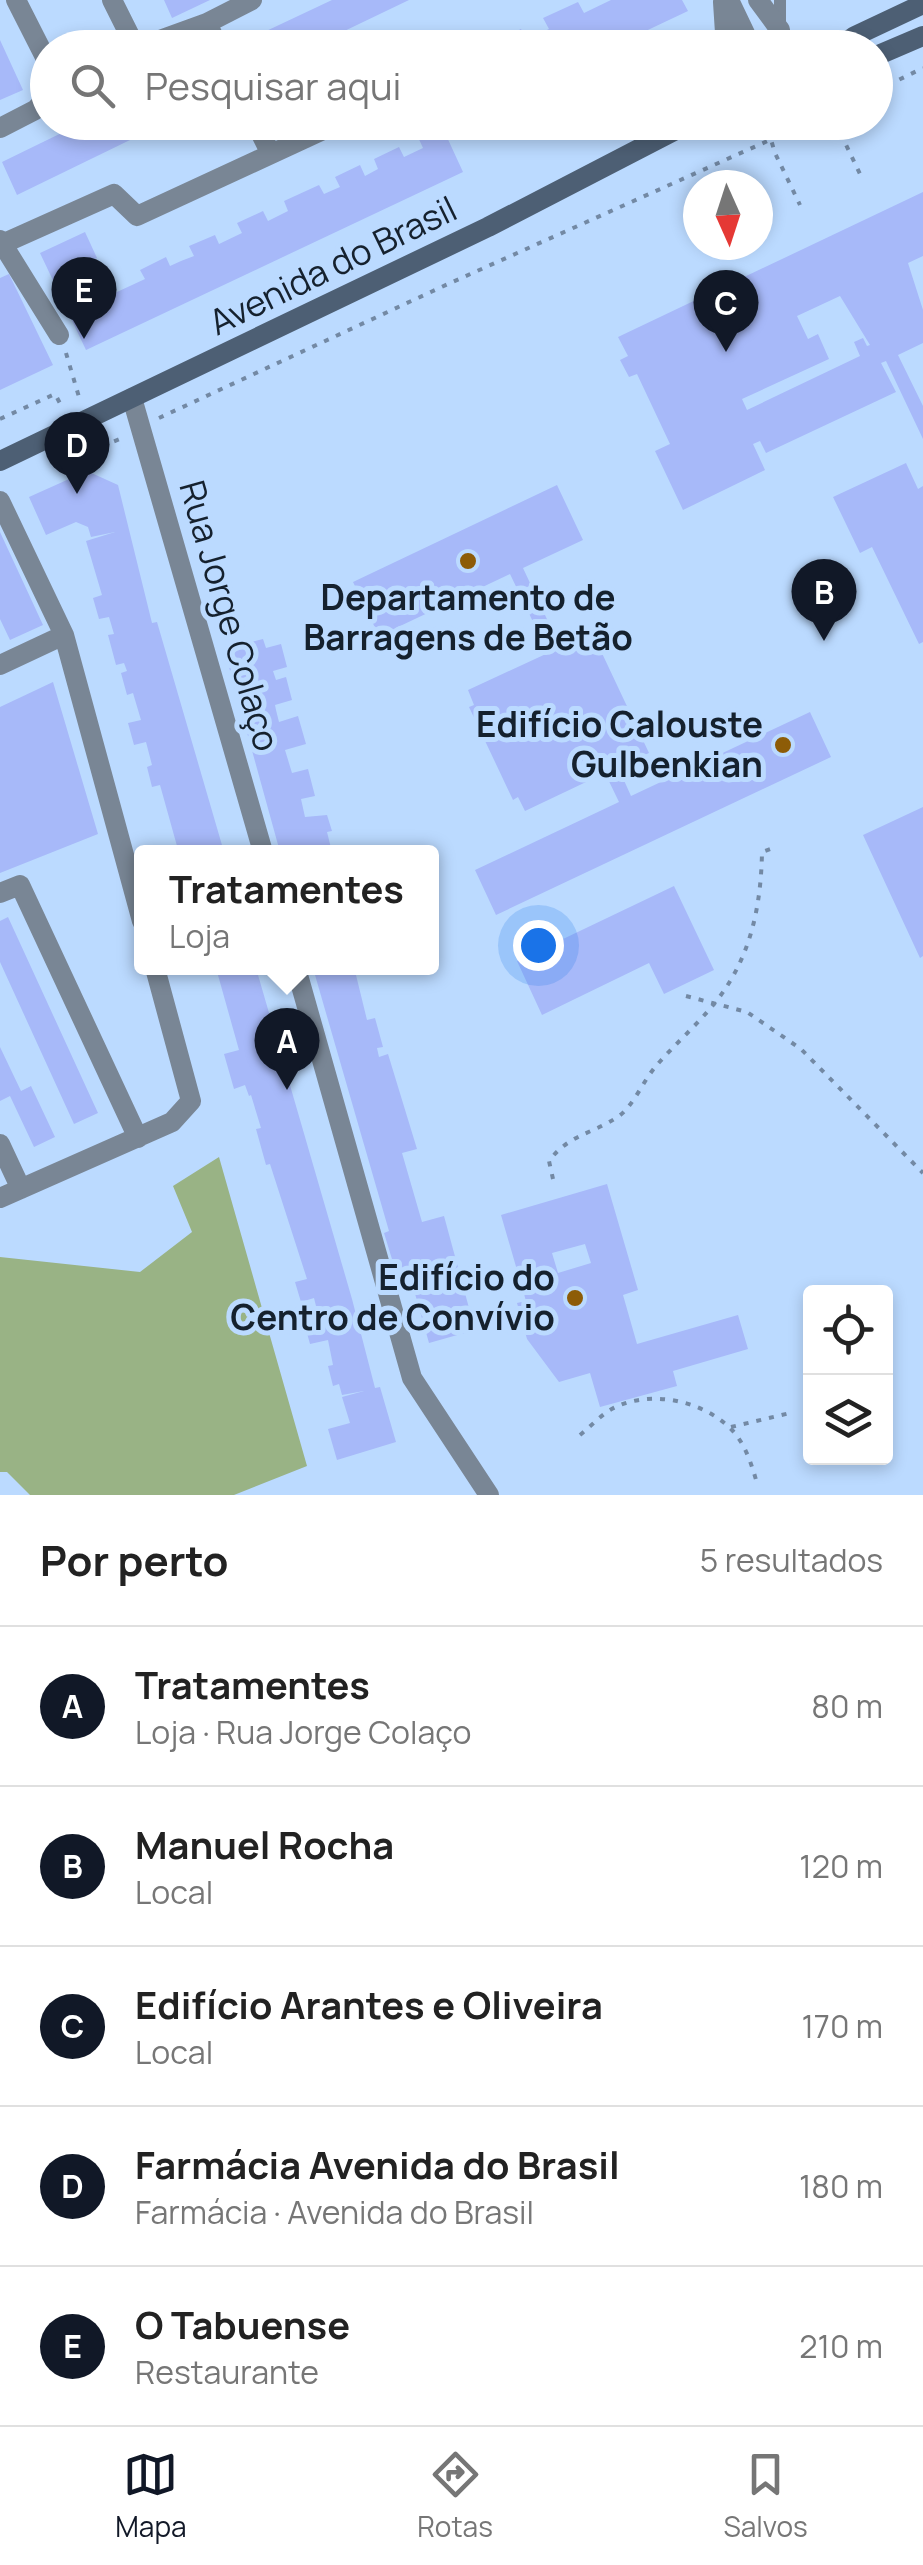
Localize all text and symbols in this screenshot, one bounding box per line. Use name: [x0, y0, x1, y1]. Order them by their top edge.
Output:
search box: [30, 30, 893, 140]
icon: search: [65, 58, 120, 113]
text: Pesquisar aqui: [145, 59, 401, 111]
north arrow: [683, 170, 773, 260]
street label: Avenida do Brasil: [201, 184, 464, 346]
pin: E: [52, 256, 116, 339]
pin: C: [694, 270, 758, 352]
pin: D: [44, 412, 110, 494]
street label: Rua Jorge Colaço: [168, 475, 292, 757]
marker: Departamento de Barragens de Betão: [457, 550, 479, 572]
pin: B: [792, 558, 856, 641]
place label: Departamento de Barragens de Betão: [303, 573, 633, 661]
place label: Edifício Calouste Gulbenkian: [476, 700, 763, 788]
marker: Edifício Calouste Gulbenkian: [772, 734, 794, 756]
popup: [134, 845, 439, 975]
text: Tratamentes: [169, 862, 404, 914]
text: Loja: [169, 914, 230, 958]
your location: [513, 920, 564, 971]
pin: A: [254, 1008, 320, 1090]
place label: Edifício do Centro de Convívio: [230, 1253, 555, 1341]
map controls: [803, 1285, 893, 1465]
button: locate: [803, 1285, 893, 1375]
marker: Edifício do Centro de Convívio: [564, 1287, 586, 1309]
button: layers: [803, 1375, 893, 1465]
text: Por perto: [40, 1531, 228, 1589]
text: 5 resultados: [700, 1538, 883, 1582]
text: Tratamentes: [135, 1658, 370, 1710]
text: A: [62, 1684, 83, 1728]
text: 80 m: [811, 1684, 883, 1728]
text: Loja · Rua Jorge Colaço: [135, 1710, 471, 1754]
text: Manuel Rocha: [135, 1818, 394, 1870]
text: B: [62, 1844, 83, 1888]
text: 120 m: [799, 1844, 883, 1888]
text: Local: [135, 1870, 213, 1914]
text: Edifício Arantes e Oliveira: [135, 1978, 603, 2030]
text: C: [61, 2004, 84, 2048]
text: 170 m: [801, 2004, 883, 2048]
text: Local: [135, 2030, 213, 2074]
text: Farmácia Avenida do Brasil: [135, 2138, 620, 2190]
text: D: [61, 2164, 84, 2208]
text: 180 m: [799, 2164, 883, 2208]
text: Farmácia · Avenida do Brasil: [135, 2190, 534, 2234]
text: O Tabuense: [135, 2298, 350, 2350]
text: E: [63, 2324, 82, 2368]
text: 210 m: [799, 2324, 883, 2368]
text: Restaurante: [135, 2350, 319, 2394]
tab: Mapa: [115, 2447, 187, 2545]
tab: Rotas: [417, 2447, 493, 2545]
tab: Salvos: [724, 2447, 808, 2545]

